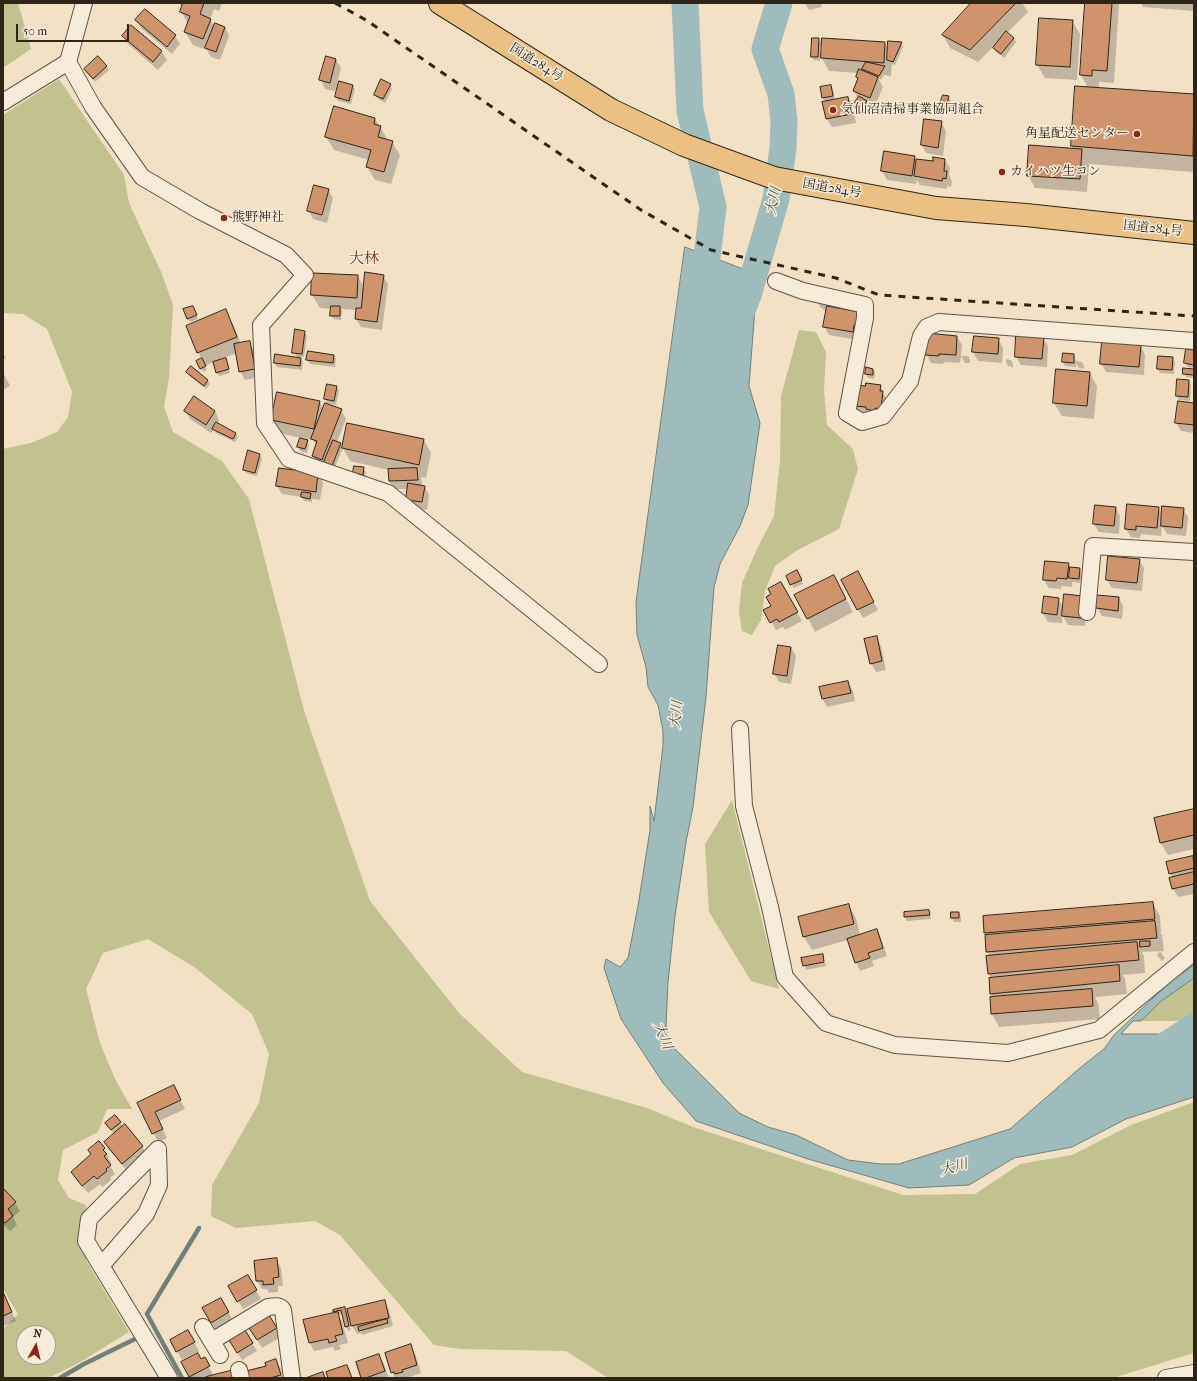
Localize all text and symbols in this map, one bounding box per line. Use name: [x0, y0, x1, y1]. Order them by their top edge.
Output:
scale bar: [18, 16, 131, 42]
text: 50 m: [23, 24, 47, 38]
street label: 国道284号: [506, 41, 566, 85]
place label: 気仙沼清掃事業協同組合: [841, 102, 984, 118]
marker: 気仙沼清掃事業協同組合: [828, 105, 838, 115]
place label: 角星配送センター: [1025, 126, 1129, 142]
marker: 角星配送センター: [1132, 129, 1142, 139]
place label: カイハツ生コン: [1010, 164, 1101, 180]
marker: カイハツ生コン: [997, 167, 1007, 177]
street label: 国道284号: [801, 176, 863, 202]
water label: 大川: [763, 186, 785, 216]
place label: 熊野神社: [232, 210, 284, 226]
marker: 熊野神社: [219, 213, 229, 223]
street label: 国道284号: [1122, 218, 1184, 240]
district label: 大林: [349, 250, 379, 268]
water label: 大川: [667, 700, 687, 730]
water label: 大川: [649, 1020, 675, 1052]
water label: 大川: [938, 1156, 970, 1180]
north arrow: [16, 1325, 56, 1365]
text: N: [33, 1327, 43, 1341]

